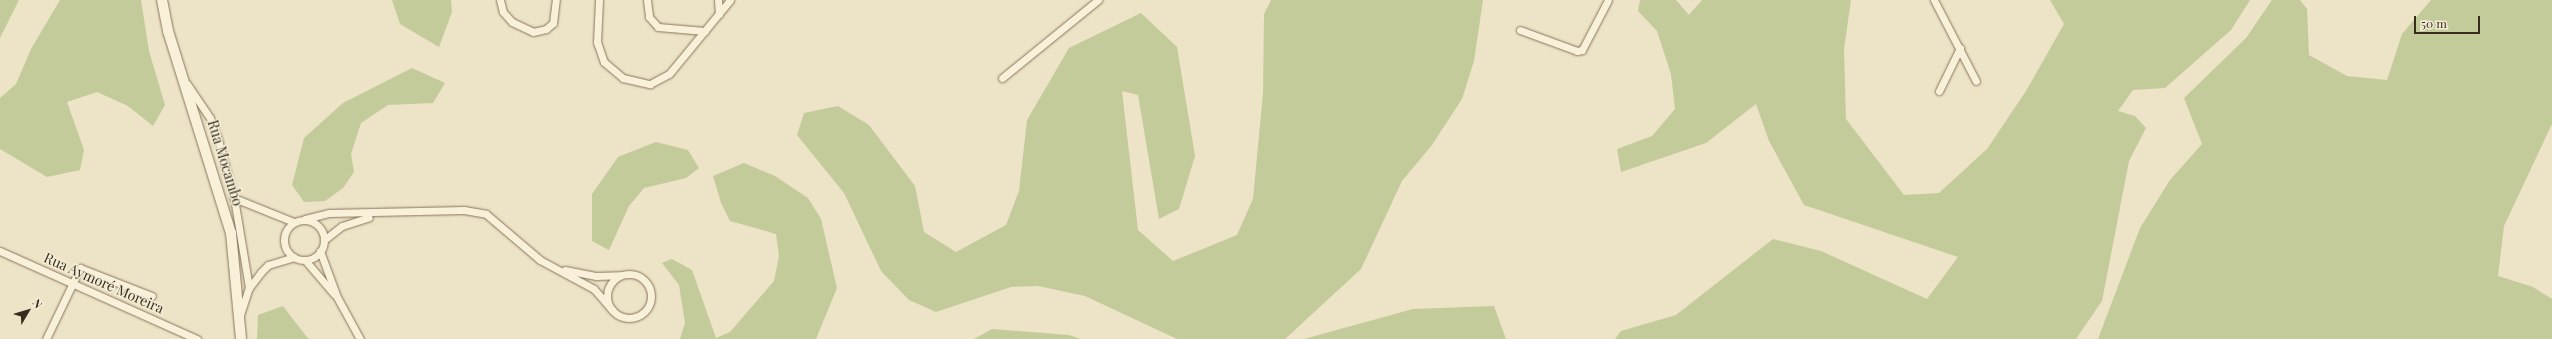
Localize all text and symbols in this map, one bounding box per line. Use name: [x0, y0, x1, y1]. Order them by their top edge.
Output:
scale bar: [2416, 8, 2482, 34]
text: 50 m: [2421, 15, 2447, 31]
street label: Rua Mocambo: [204, 118, 246, 208]
street label: Rua Aymoré Moreira: [41, 249, 167, 317]
north arrow: [8, 291, 48, 331]
text: N: [29, 296, 46, 311]

